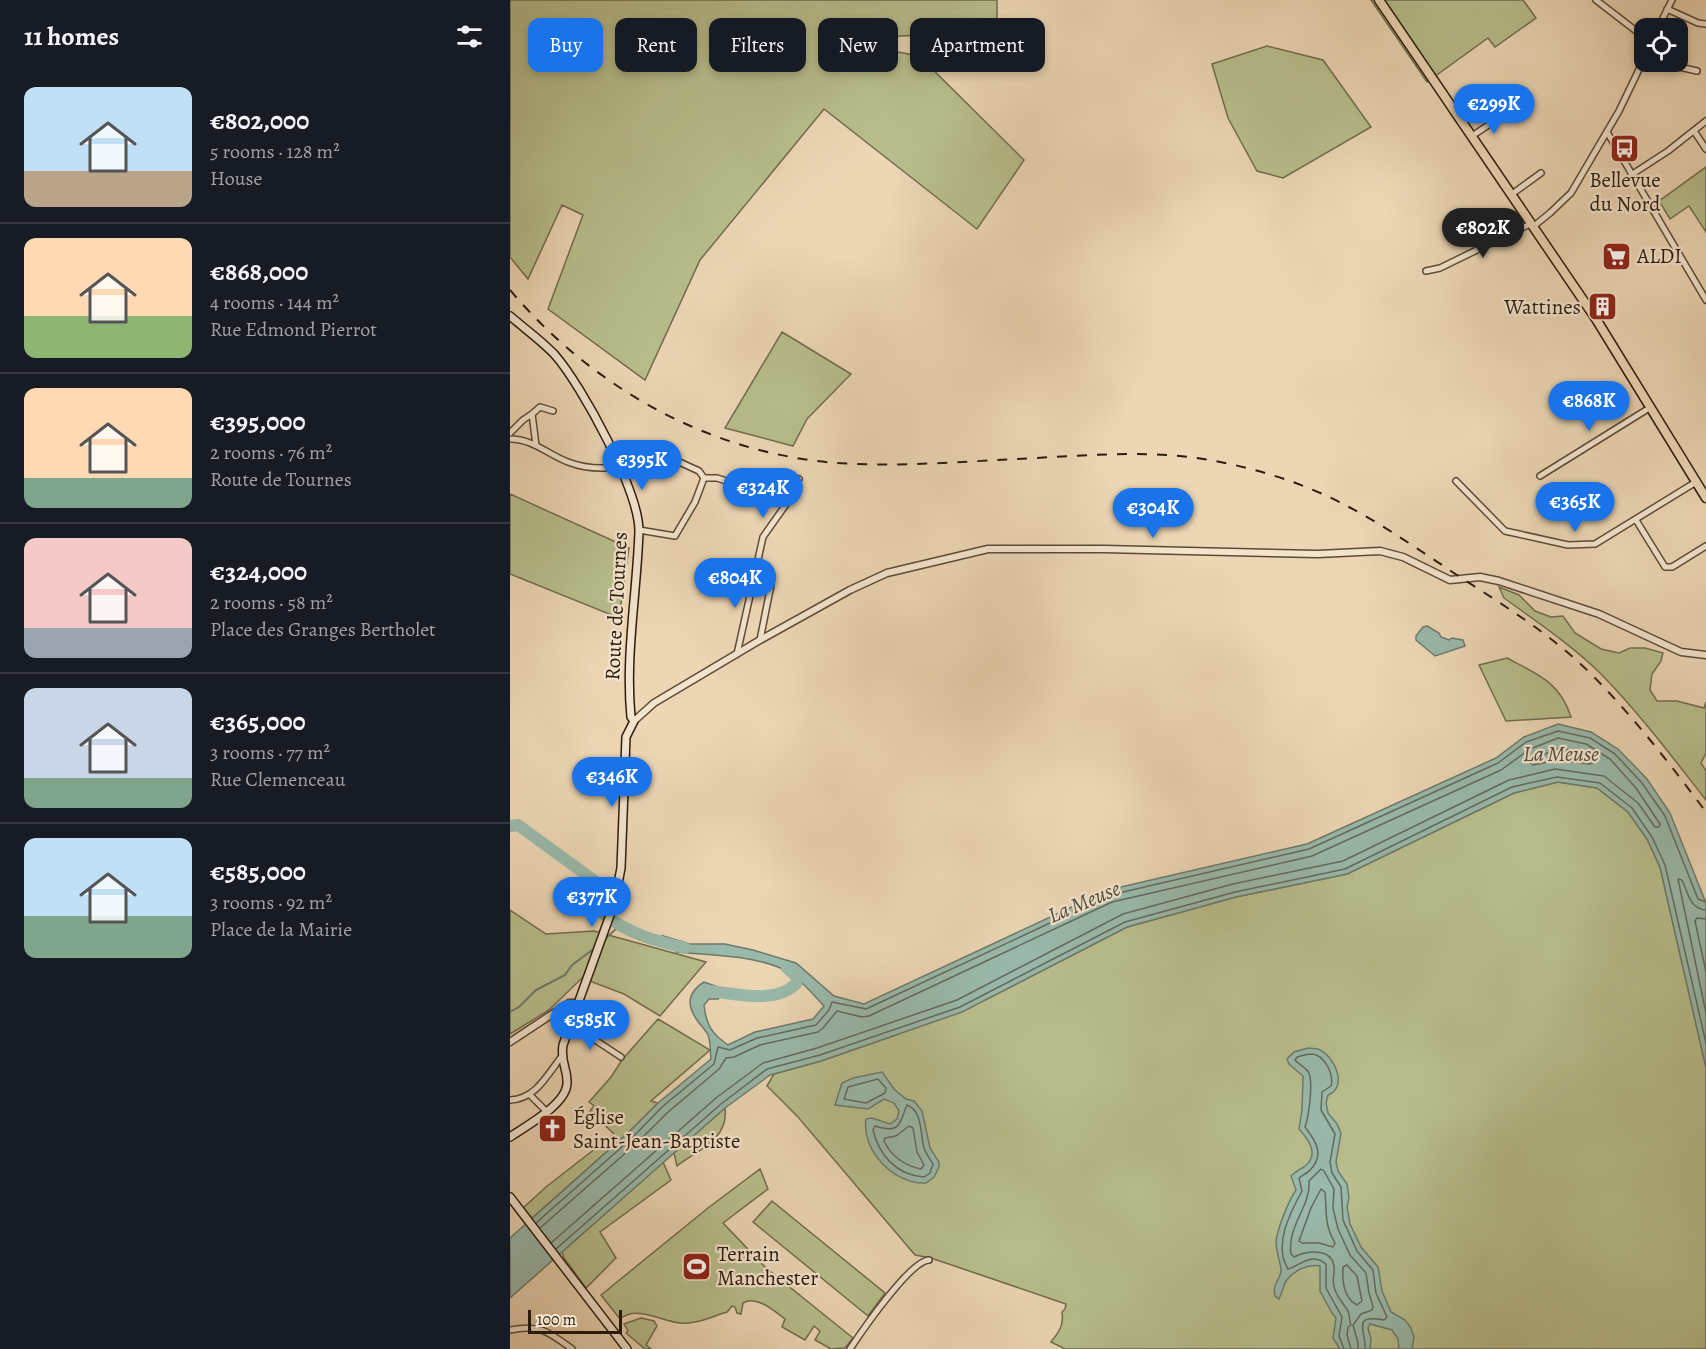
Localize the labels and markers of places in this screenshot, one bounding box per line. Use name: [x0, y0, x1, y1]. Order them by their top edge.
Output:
pin: €299K: [1452, 84, 1536, 135]
bus stop icon: Bellevue du Nord: [1609, 133, 1641, 165]
place label: Bellevue du Nord: [1589, 166, 1661, 218]
pin: €802K: [1441, 208, 1525, 259]
supermarket icon: ALDI: [1600, 240, 1632, 272]
place label: ALDI: [1636, 242, 1682, 270]
building icon: Wattines: [1586, 291, 1618, 323]
place label: Wattines: [1503, 293, 1581, 321]
pin: €868K: [1547, 381, 1631, 432]
pin: €395K: [600, 440, 684, 491]
pin: €324K: [721, 468, 805, 519]
pin: €365K: [1533, 482, 1617, 533]
pin: €304K: [1111, 488, 1195, 539]
pin: €804K: [693, 558, 777, 609]
pin: €346K: [570, 757, 654, 808]
pin: €377K: [550, 877, 634, 928]
pin: €585K: [548, 1000, 632, 1051]
place label: Église Saint-Jean-Baptiste: [573, 1103, 740, 1155]
church icon: Église Saint-Jean-Baptiste: [536, 1113, 568, 1145]
place label: Terrain Manchester: [717, 1240, 818, 1292]
sports icon: Terrain Manchester: [680, 1250, 712, 1282]

